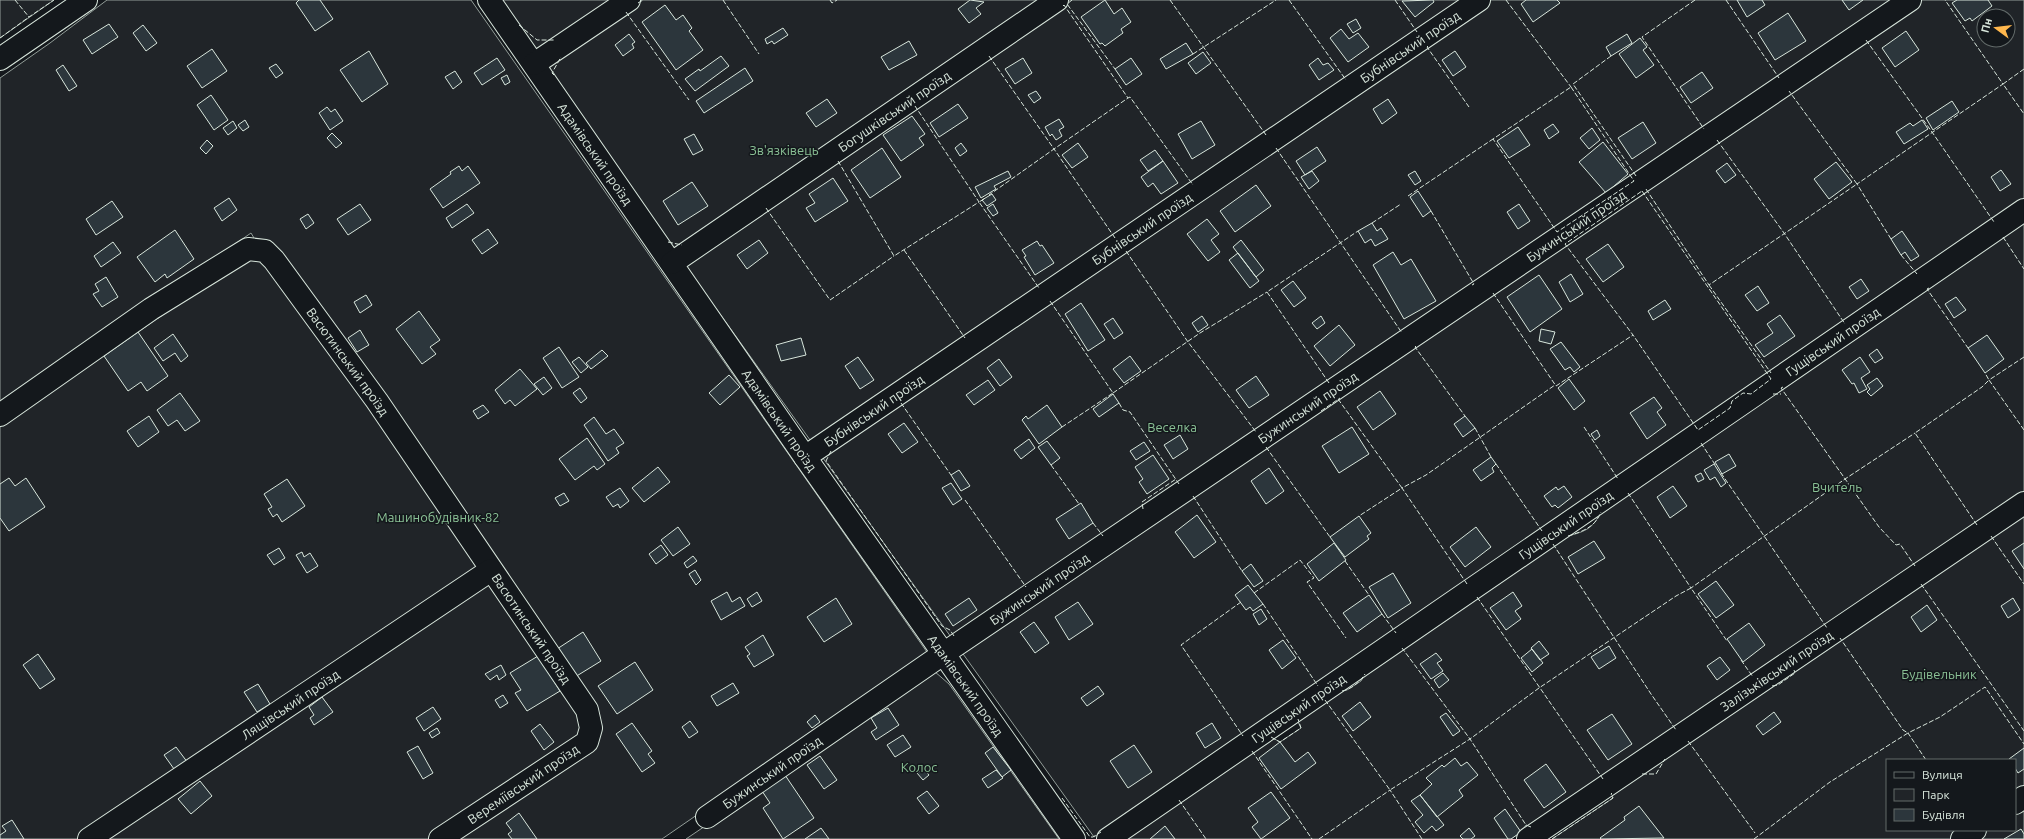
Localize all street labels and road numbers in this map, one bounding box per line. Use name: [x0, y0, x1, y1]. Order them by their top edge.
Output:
street label: Бубнівський проїзд: [1358, 8, 1463, 86]
street label: Богушківський проїзд: [835, 68, 953, 154]
street label: Адамівський проїзд: [555, 100, 636, 208]
street label: Бужинський проїзд: [1524, 187, 1629, 264]
street label: Бубнівський проїзд: [1089, 190, 1195, 267]
street label: Гущівський проїзд: [1783, 304, 1883, 379]
street label: Васютинський проїзд: [304, 305, 392, 418]
street label: Адамівський проїзд: [740, 367, 820, 474]
street label: Бужинський проїзд: [1255, 369, 1360, 446]
street label: Бубнівський проїзд: [821, 371, 927, 449]
street label: Гущівський проїзд: [1516, 487, 1615, 562]
street label: Бужинський проїзд: [987, 550, 1092, 627]
street label: Васютинський проїзд: [489, 571, 574, 686]
street label: Залізьківський проїзд: [1718, 628, 1835, 714]
street label: Адамівський проїзд: [925, 632, 1006, 739]
street label: Лящівський проїзд: [239, 667, 342, 742]
street label: Гущівський проїзд: [1249, 671, 1348, 745]
street label: Бужинський проїзд: [720, 733, 824, 811]
street label: Вереміївський проїзд: [465, 741, 581, 826]

